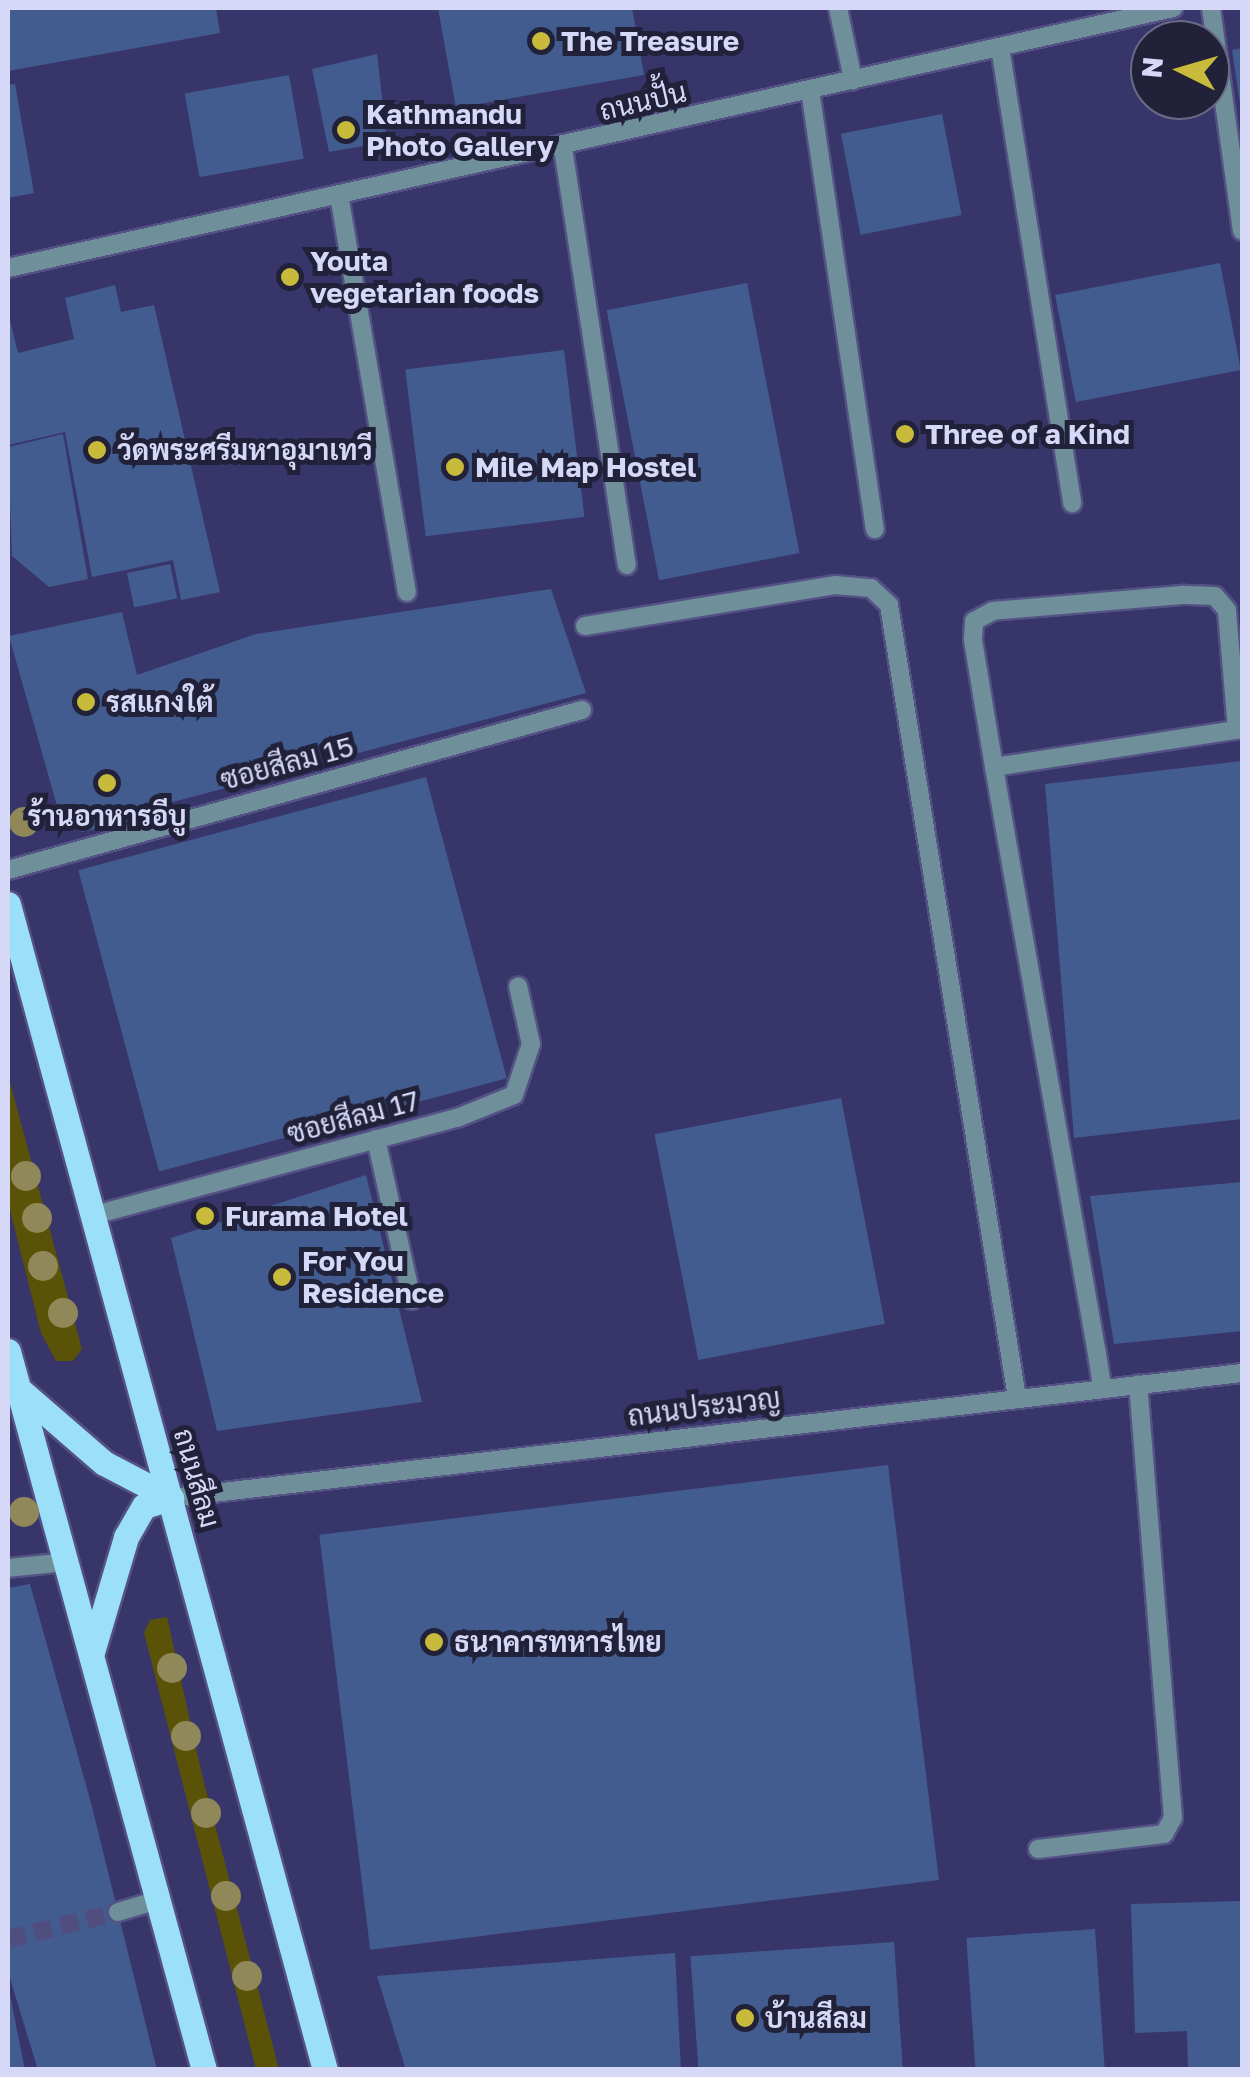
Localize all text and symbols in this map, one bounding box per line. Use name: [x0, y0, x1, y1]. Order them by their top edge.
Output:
north arrow: [1130, 20, 1230, 120]
place label: The Treasure: [561, 24, 739, 58]
marker: The Treasure: [530, 30, 552, 52]
text: N: [1134, 55, 1169, 80]
street label: ถนนปั้น: [596, 75, 690, 127]
place label: Kathmandu Photo Gallery: [366, 97, 554, 163]
marker: Kathmandu Photo Gallery: [335, 119, 357, 141]
place label: Youta vegetarian foods: [310, 244, 539, 310]
marker: Youta vegetarian foods: [279, 266, 301, 288]
place label: Three of a Kind: [925, 417, 1130, 451]
marker: Three of a Kind: [894, 423, 916, 445]
place label: วัดพระศรีมหาอุมาเทวี: [117, 433, 372, 467]
marker: วัดพระศรีมหาอุมาเทวี: [86, 439, 108, 461]
place label: Mile Map Hostel: [475, 450, 696, 484]
marker: Mile Map Hostel: [444, 456, 466, 478]
place label: รสแกงใต้: [106, 685, 214, 719]
marker: รสแกงใต้: [75, 691, 97, 713]
street label: ซอยสีลม 15: [217, 729, 357, 797]
marker: ร้านอาหารอีบู: [96, 772, 118, 794]
place label: ร้านอาหารอีบู: [28, 799, 186, 833]
street label: ซอยสีลม 17: [284, 1083, 422, 1151]
place label: Furama Hotel: [225, 1199, 408, 1233]
marker: Furama Hotel: [194, 1205, 216, 1227]
place label: For You Residence: [302, 1244, 444, 1310]
marker: For You Residence: [271, 1266, 293, 1288]
street label: ถนนประมวญ: [626, 1381, 782, 1433]
street label: ถนนสีลม: [167, 1425, 227, 1531]
place label: ธนาคารทหารไทย: [454, 1625, 662, 1659]
marker: ธนาคารทหารไทย: [423, 1631, 445, 1653]
place label: บ้านสีลม: [765, 2001, 867, 2035]
marker: บ้านสีลม: [734, 2007, 756, 2029]

